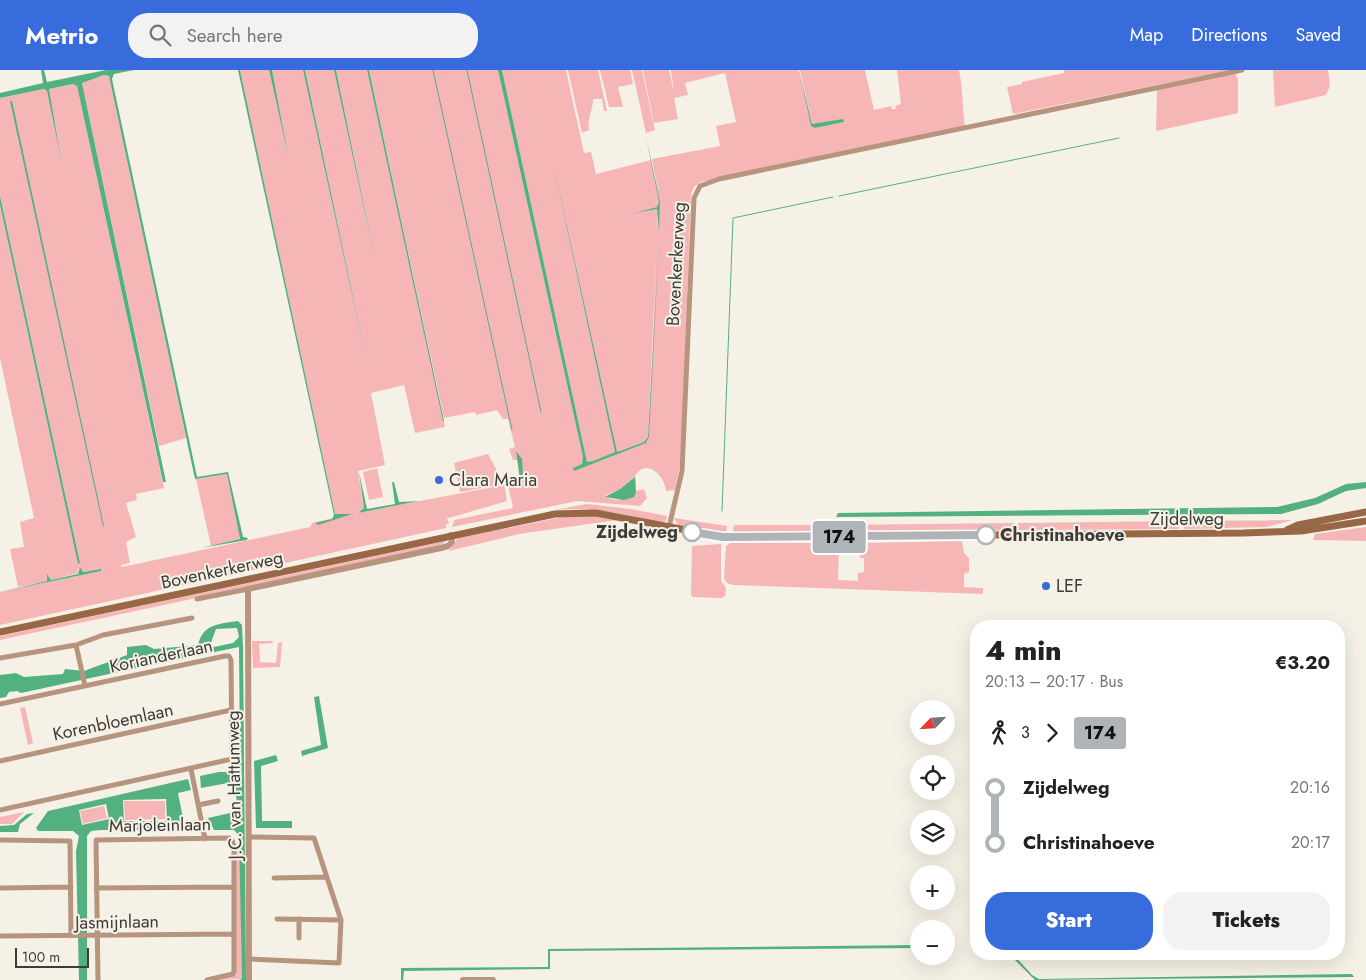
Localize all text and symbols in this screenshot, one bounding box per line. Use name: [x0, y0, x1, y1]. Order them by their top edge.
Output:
search box: [128, 13, 478, 58]
text: Metrio: [25, 18, 98, 53]
icon: search: [146, 21, 174, 49]
text: Search here: [186, 22, 283, 49]
text: Map: [1130, 22, 1163, 48]
text: Directions: [1191, 22, 1267, 48]
text: Saved: [1295, 22, 1341, 48]
street label: Bovenkerkerweg: [660, 201, 692, 327]
place label: Clara Maria: [449, 467, 537, 493]
marker: Clara Maria: [433, 474, 445, 486]
street label: Zijdelweg: [1150, 506, 1224, 532]
place label: Zijdelweg: [596, 519, 678, 545]
line badge: 174: [810, 521, 868, 553]
marker: Zijdelweg: [682, 522, 702, 542]
place label: Christinahoeve: [1000, 522, 1125, 548]
text: 174: [823, 524, 855, 550]
marker: Christinahoeve: [976, 525, 996, 545]
street label: Bovenkerkerweg: [159, 544, 285, 596]
place label: LEF: [1056, 573, 1083, 599]
marker: LEF: [1040, 580, 1052, 592]
text: 4 min: [985, 630, 1062, 671]
street label: Korianderlaan: [107, 632, 215, 680]
text: €3.20: [1275, 649, 1330, 676]
text: 20:13 – 20:17 · Bus: [985, 670, 1123, 693]
street label: Korenbloemlaan: [50, 697, 176, 747]
north arrow: [910, 700, 955, 745]
map controls: [910, 700, 955, 965]
street label: J.C. van Hattumweg: [220, 710, 248, 862]
icon: walk: [985, 719, 1013, 747]
icon: forward: [1038, 719, 1066, 747]
text: 174: [1084, 720, 1116, 746]
text: 3: [1021, 721, 1030, 744]
button: locate: [910, 755, 955, 800]
text: Zijdelweg: [1023, 774, 1110, 801]
text: 20:16: [1290, 776, 1330, 799]
button: layers: [910, 810, 955, 855]
street label: Marjoleinlaan: [109, 811, 211, 839]
text: Christinahoeve: [1023, 829, 1155, 856]
text: 20:17: [1291, 831, 1330, 854]
button: +: [910, 865, 955, 910]
button: Start: [985, 892, 1153, 950]
button: Tickets: [1163, 892, 1330, 950]
street label: Jasmijnlaan: [73, 908, 159, 936]
button: −: [910, 920, 955, 965]
scale bar: [15, 945, 89, 968]
text: 100 m: [22, 947, 60, 967]

